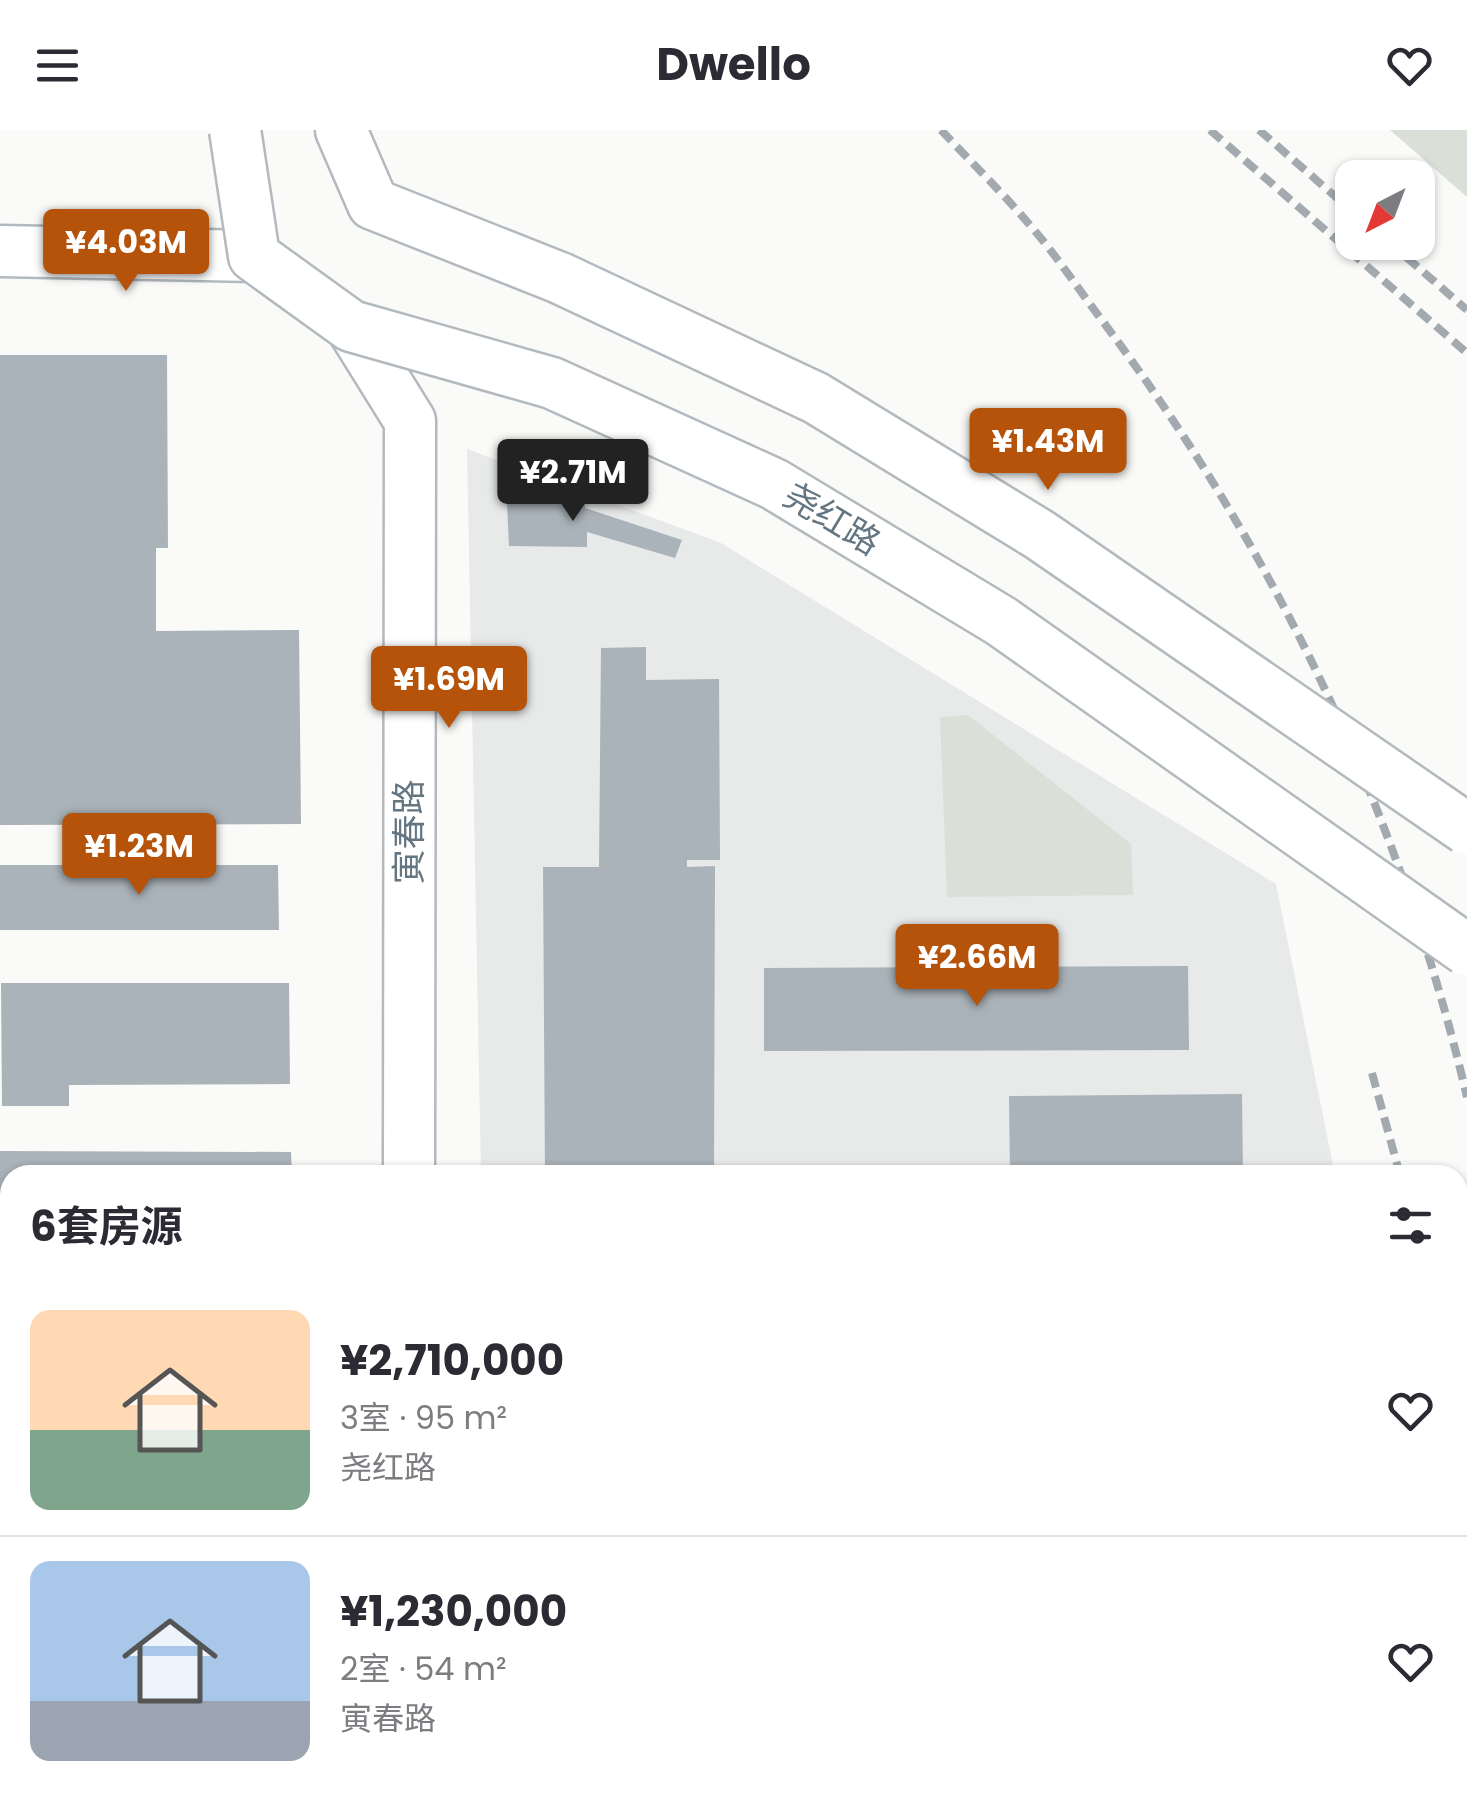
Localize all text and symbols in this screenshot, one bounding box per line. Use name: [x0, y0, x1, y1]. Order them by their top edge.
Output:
text: Dwello: [656, 33, 811, 96]
icon: menu: [30, 38, 85, 93]
icon: heart: [1382, 38, 1437, 93]
north arrow: [1335, 160, 1435, 260]
map controls: [1335, 160, 1435, 260]
pin: ¥4.03M: [45, 209, 207, 294]
text: ¥4.03M: [65, 219, 187, 264]
pin: ¥1.43M: [967, 408, 1129, 493]
text: ¥1.43M: [992, 418, 1104, 463]
pin: ¥2.71M: [492, 439, 654, 524]
text: ¥2.71M: [519, 449, 627, 494]
street label: 尧红路: [775, 471, 890, 567]
pin: ¥1.69M: [368, 646, 530, 731]
text: ¥1.69M: [393, 656, 505, 701]
street label: 寅春路: [384, 779, 433, 885]
pin: ¥1.23M: [58, 813, 220, 898]
text: ¥1.23M: [84, 823, 194, 868]
pin: ¥2.66M: [896, 924, 1058, 1009]
text: ¥2.66M: [918, 934, 1036, 979]
text: 6套房源: [30, 1197, 183, 1256]
icon: filters: [1383, 1198, 1438, 1253]
text: ¥2,710,000: [340, 1331, 564, 1390]
icon: home: [110, 1350, 230, 1470]
icon: heart: [1383, 1383, 1438, 1438]
text: 3室 · 95 m²: [340, 1395, 507, 1440]
text: 尧红路: [340, 1445, 436, 1490]
text: ¥1,230,000: [340, 1582, 567, 1641]
icon: home: [110, 1601, 230, 1721]
icon: heart: [1383, 1634, 1438, 1689]
text: 2室 · 54 m²: [340, 1646, 507, 1691]
text: 寅春路: [340, 1696, 436, 1741]

